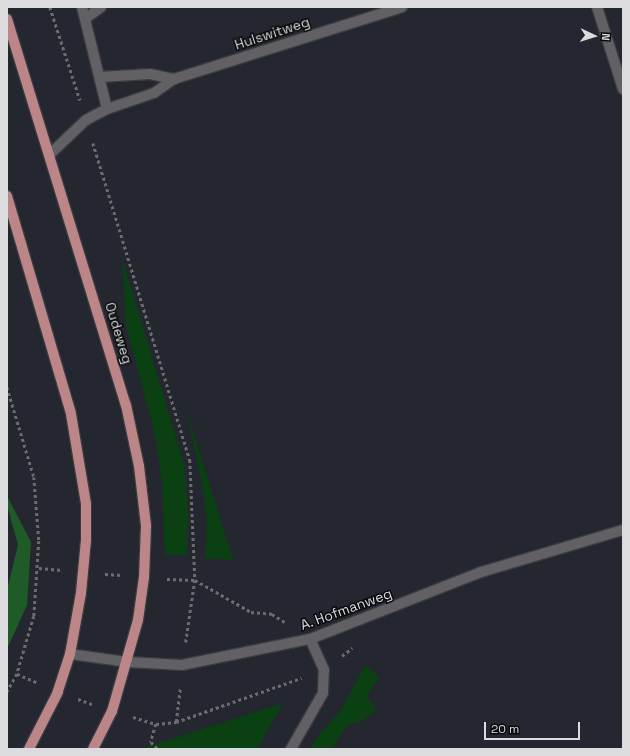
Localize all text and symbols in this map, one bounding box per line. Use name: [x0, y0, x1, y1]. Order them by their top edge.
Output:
street label: Hulswitweg: [232, 13, 312, 53]
north arrow: [574, 16, 614, 56]
text: N: [599, 33, 613, 41]
street label: Oudeweg: [102, 300, 136, 366]
street label: A. Hofmanweg: [298, 585, 394, 633]
scale bar: [486, 714, 582, 740]
text: 20 m: [491, 721, 519, 737]

